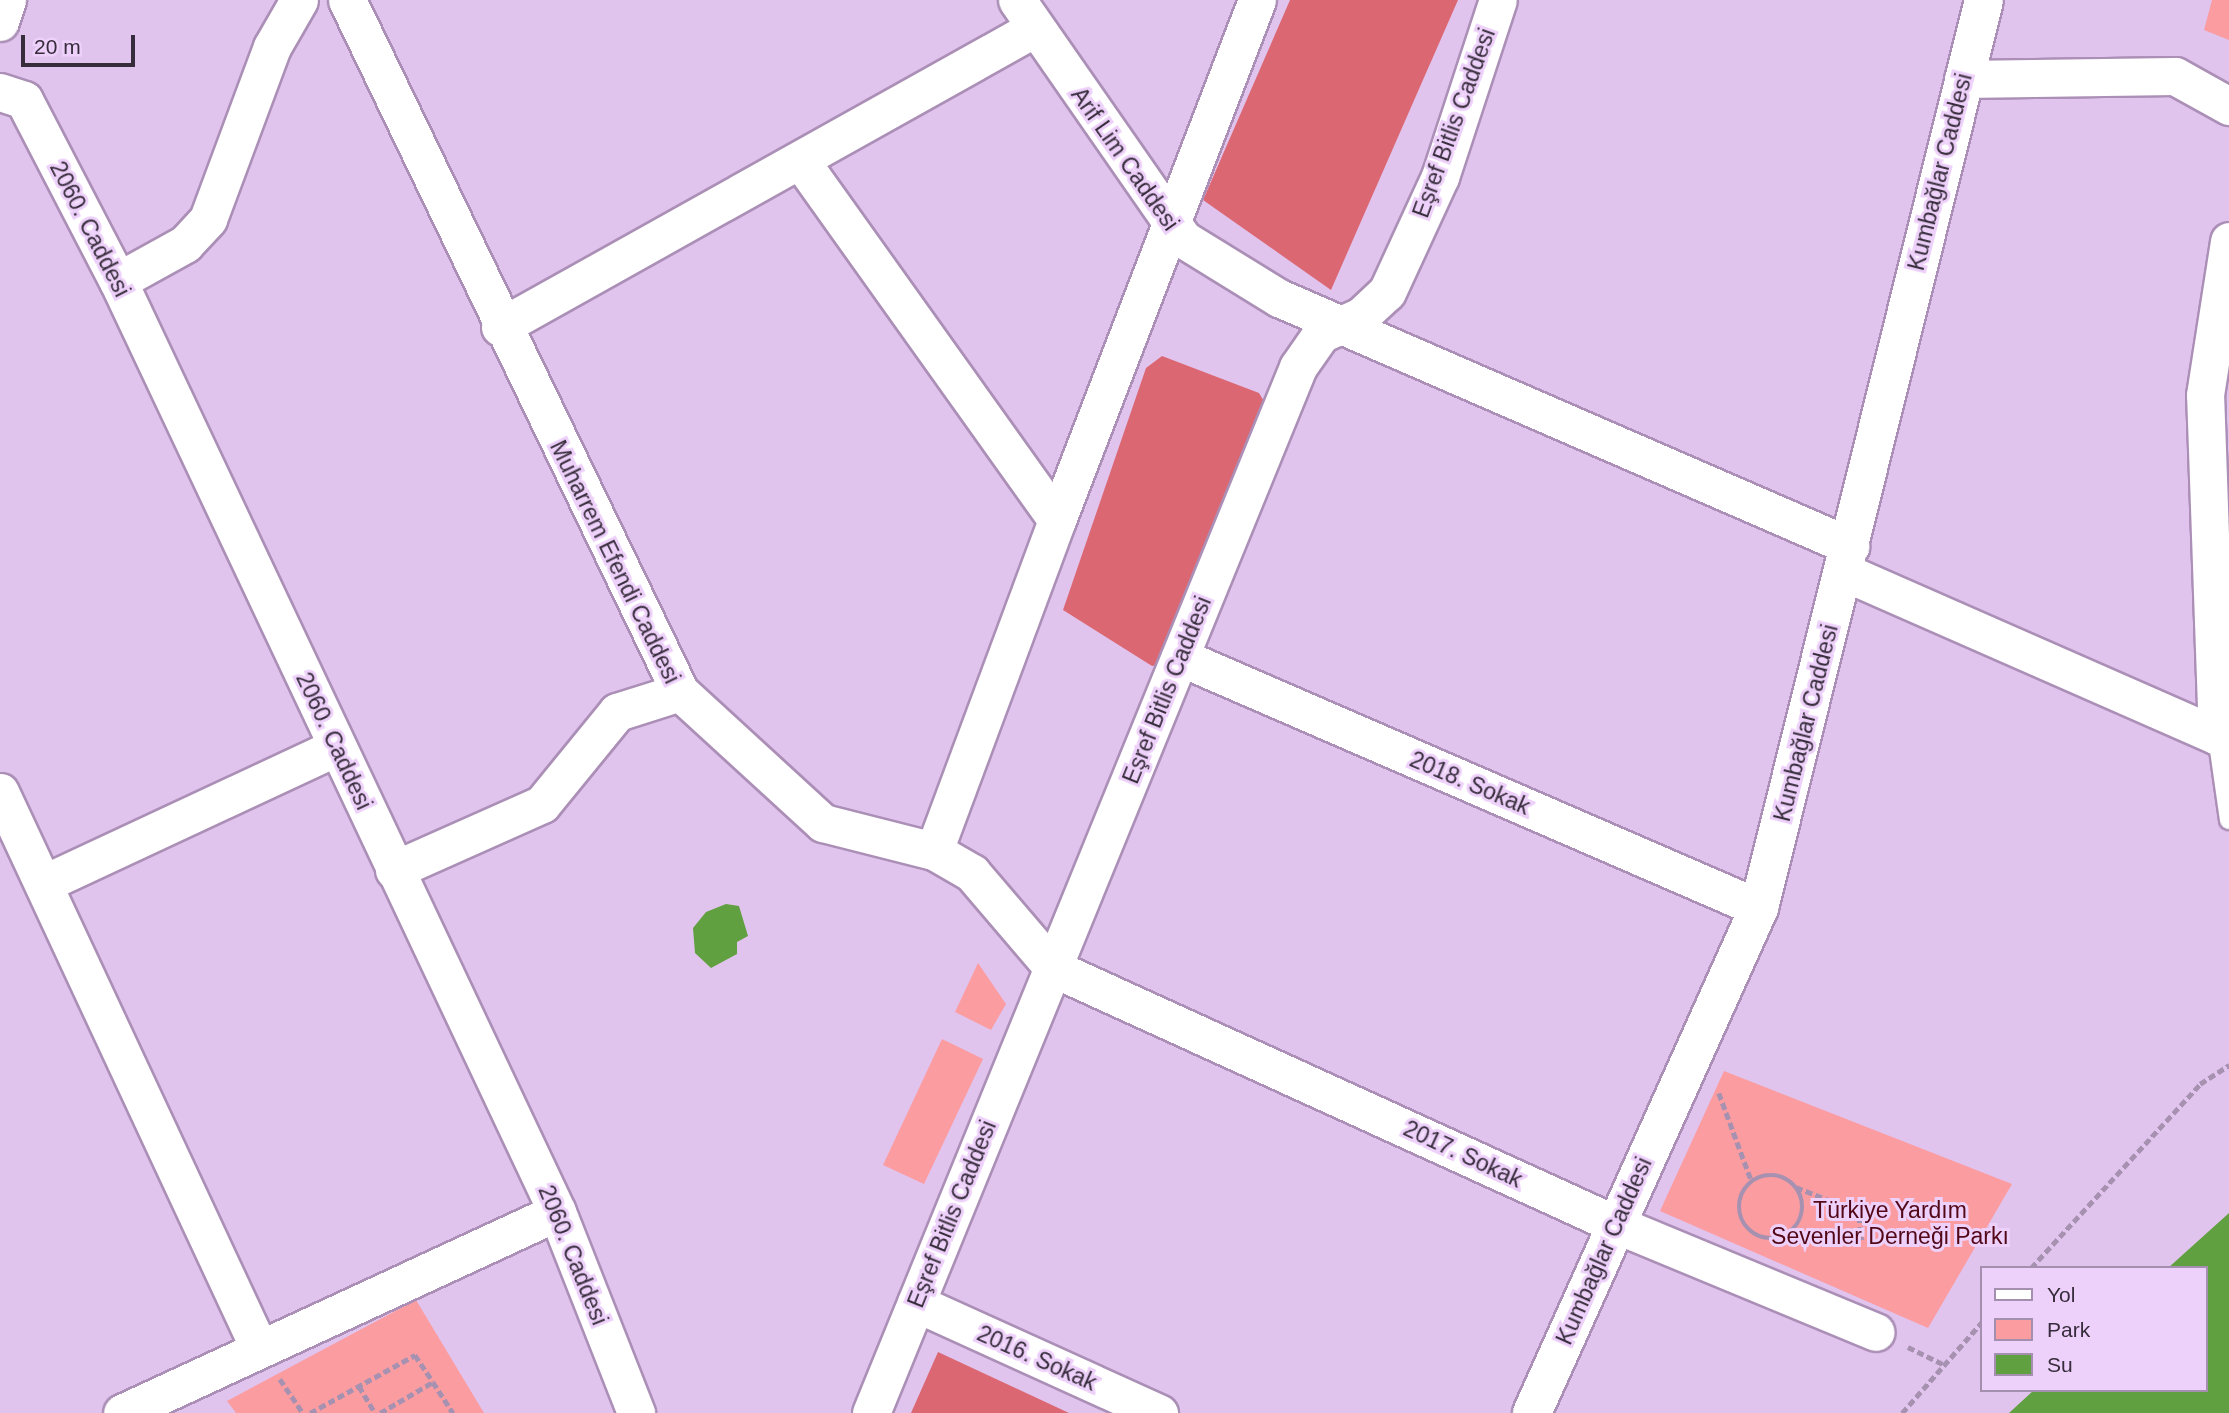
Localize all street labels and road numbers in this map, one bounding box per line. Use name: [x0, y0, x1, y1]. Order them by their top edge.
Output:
street label: Eşref Bitlis Caddesi: [1407, 25, 1501, 221]
street label: Kumbağlar Caddesi: [1902, 71, 1978, 273]
street label: Arif Lim Caddesi: [1065, 82, 1185, 236]
street label: 2060. Caddesi: [44, 157, 136, 301]
street label: Muharrem Efendi Caddesi: [544, 436, 686, 688]
street label: Eşref Bitlis Caddesi: [1117, 592, 1217, 788]
street label: Kumbağlar Caddesi: [1768, 622, 1844, 824]
street label: 2060. Caddesi: [290, 668, 378, 814]
street label: 2018. Sokak: [1406, 745, 1534, 821]
street label: 2017. Sokak: [1399, 1114, 1527, 1194]
street label: Eşref Bitlis Caddesi: [902, 1116, 1002, 1312]
street label: Kumbağlar Caddesi: [1550, 1153, 1658, 1349]
street label: 2060. Caddesi: [532, 1181, 614, 1329]
street label: 2016. Sokak: [973, 1319, 1101, 1397]

